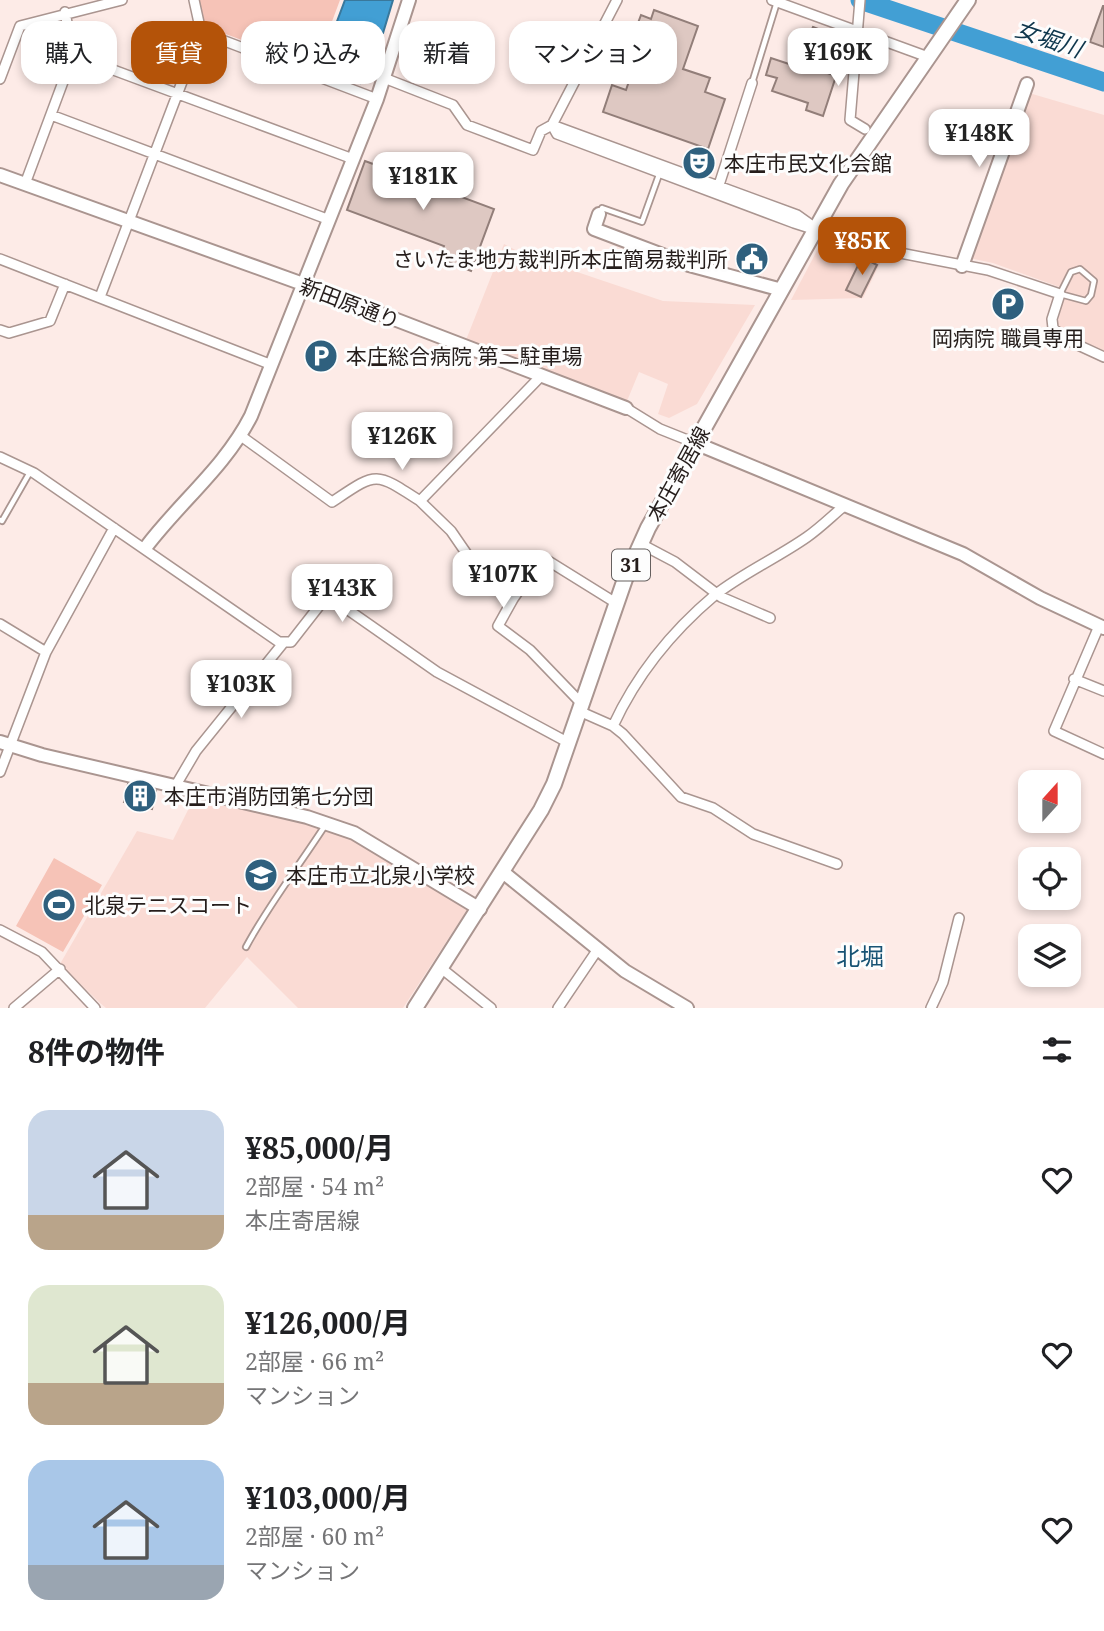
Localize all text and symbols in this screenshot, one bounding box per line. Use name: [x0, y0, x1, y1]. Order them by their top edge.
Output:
water label: 女堀川: [1011, 12, 1090, 65]
chip: 購入: [21, 21, 117, 84]
chip: 賃貸: [131, 21, 227, 84]
chip: 絞り込み: [241, 21, 385, 84]
chip: 新着: [399, 21, 495, 84]
chip: マンション: [509, 21, 677, 84]
pin: ¥169K: [789, 28, 887, 88]
text: ¥169K: [804, 35, 872, 67]
pin: ¥148K: [930, 110, 1028, 169]
text: ¥148K: [945, 116, 1013, 148]
theatre icon: 本庄市民文化会館: [680, 144, 718, 182]
place label: 本庄市民文化会館: [724, 149, 892, 177]
pin: ¥181K: [374, 152, 472, 212]
text: ¥181K: [389, 159, 457, 191]
pin: ¥85K: [821, 218, 903, 277]
text: ¥85K: [834, 224, 890, 256]
public building icon: さいたま地方裁判所本庄簡易裁判所: [733, 240, 771, 278]
place label: さいたま地方裁判所本庄簡易裁判所: [393, 245, 728, 273]
street label: 新田原通り: [296, 271, 404, 335]
parking icon: 岡病院 職員専用: [989, 285, 1027, 323]
place label: 岡病院 職員専用: [932, 324, 1084, 352]
parking icon: 本庄総合病院 第二駐車場: [302, 337, 340, 375]
place label: 本庄総合病院 第二駐車場: [346, 342, 582, 370]
pin: ¥126K: [353, 412, 451, 472]
text: ¥126K: [368, 419, 436, 451]
street label: 本庄寄居線: [640, 421, 716, 527]
pin: ¥107K: [454, 550, 552, 610]
road number: 31: [612, 550, 650, 580]
text: ¥107K: [469, 557, 537, 589]
pin: ¥143K: [293, 564, 391, 624]
text: ¥143K: [308, 571, 376, 603]
pin: ¥103K: [192, 660, 290, 720]
text: ¥103K: [207, 667, 275, 699]
north arrow: [1018, 770, 1082, 833]
map controls: [1018, 770, 1081, 987]
building icon: 本庄市消防団第七分団: [121, 777, 159, 815]
place label: 本庄市消防団第七分団: [164, 782, 374, 810]
button: locate: [1018, 847, 1081, 910]
school or university icon: 本庄市立北泉小学校: [242, 856, 280, 894]
place label: 本庄市立北泉小学校: [286, 861, 475, 889]
sports icon: 北泉テニスコート: [40, 886, 78, 924]
place label: 北泉テニスコート: [84, 891, 252, 919]
button: layers: [1018, 924, 1081, 987]
district label: 北堀: [836, 939, 884, 972]
text: 8件の物件: [28, 1031, 165, 1072]
icon: filters: [1038, 1031, 1076, 1069]
text: ¥85,000/月: [245, 1127, 394, 1168]
icon: home: [84, 1138, 168, 1222]
icon: heart: [1038, 1161, 1076, 1199]
text: 2部屋 · 54 m²: [245, 1170, 384, 1202]
text: 本庄寄居線: [245, 1204, 360, 1236]
text: ¥126,000/月: [245, 1302, 411, 1343]
icon: home: [84, 1313, 168, 1397]
icon: heart: [1038, 1336, 1076, 1374]
text: 2部屋 · 66 m²: [245, 1345, 384, 1377]
text: マンション: [245, 1379, 360, 1411]
text: ¥103,000/月: [245, 1477, 411, 1518]
icon: home: [84, 1488, 168, 1572]
icon: heart: [1038, 1511, 1076, 1549]
text: 2部屋 · 60 m²: [245, 1520, 384, 1552]
text: マンション: [245, 1554, 360, 1586]

